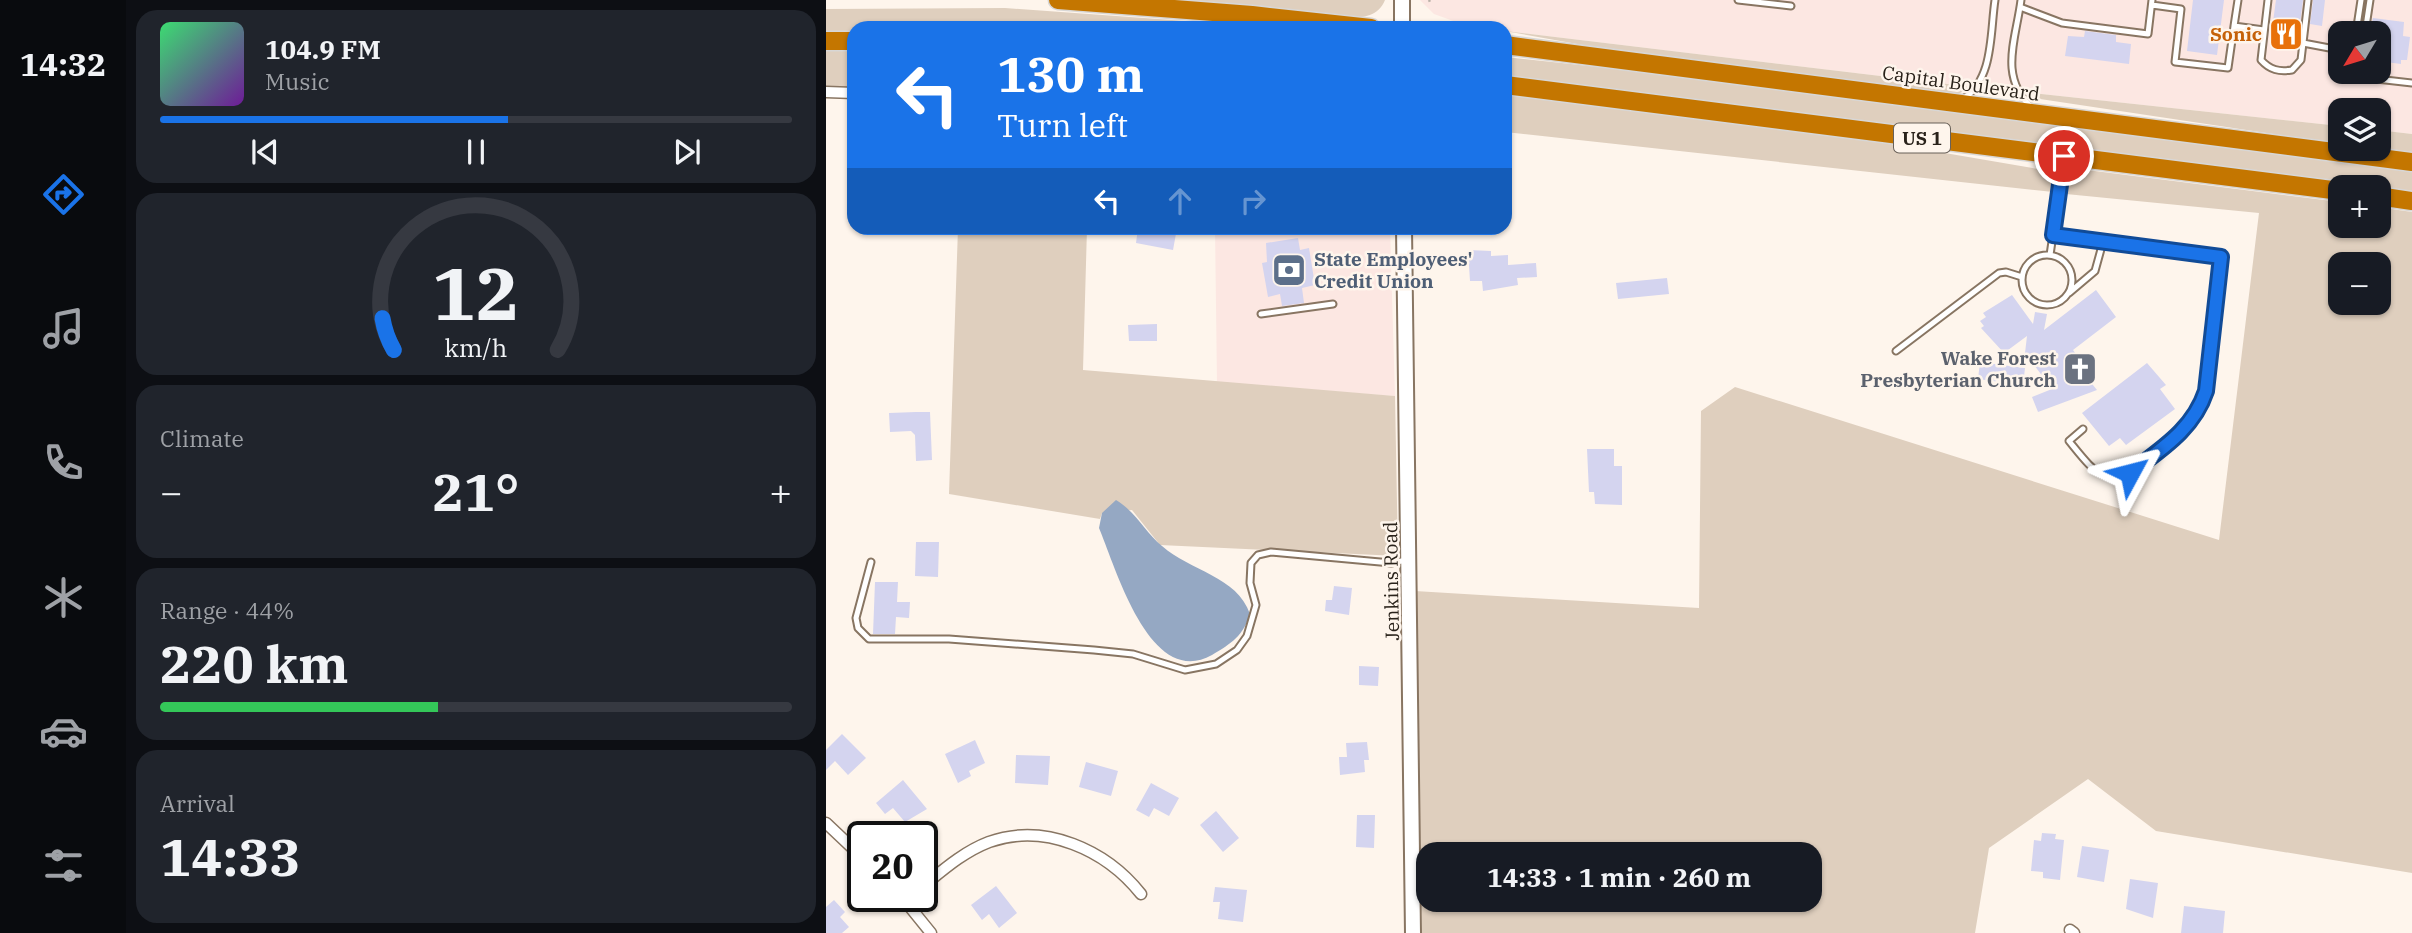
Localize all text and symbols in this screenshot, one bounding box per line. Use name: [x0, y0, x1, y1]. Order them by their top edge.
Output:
restaurant icon: Sonic: [2267, 15, 2305, 53]
north arrow: [2328, 21, 2390, 84]
map controls: [2328, 21, 2391, 315]
place label: Sonic: [2210, 22, 2262, 46]
text: 104.9 FM: [265, 32, 381, 66]
text: 130 m: [997, 42, 1144, 105]
text: 14:32: [20, 43, 106, 85]
icon: left: [882, 49, 973, 140]
street label: Capital Boulevard: [1881, 60, 2041, 106]
text: Music: [265, 66, 330, 96]
button: layers: [2328, 98, 2391, 161]
text: Turn left: [997, 104, 1128, 146]
road number: US 1: [1894, 124, 1950, 153]
pin: [2034, 126, 2094, 186]
icon: previous: [246, 133, 284, 171]
icon: pause: [457, 133, 495, 171]
icon: next: [668, 133, 706, 171]
icon: arrive: [2045, 137, 2083, 175]
icon: directions: [39, 170, 88, 219]
button: +: [2328, 175, 2391, 238]
icon: left: [1088, 182, 1126, 220]
icon: ahead: [1161, 182, 1199, 220]
icon: right: [1234, 182, 1272, 220]
text: 12: [432, 245, 520, 340]
place label: State Employees' Credit Union: [1314, 247, 1472, 293]
bank icon: State Employees' Credit Union: [1270, 251, 1308, 289]
button: −: [2328, 252, 2391, 315]
icon: music: [39, 304, 88, 353]
text: km/h: [444, 331, 508, 364]
place label: Wake Forest Presbyterian Church: [1860, 346, 2056, 392]
church icon: Wake Forest Presbyterian Church: [2061, 350, 2099, 388]
text: Climate: [160, 423, 244, 453]
position arrow: [2093, 436, 2167, 510]
icon: phone: [39, 438, 88, 487]
text: 21°: [433, 458, 519, 525]
text: −: [160, 467, 183, 516]
text: +: [769, 467, 792, 516]
street label: Jenkins Road: [1378, 521, 1404, 641]
icon: climate: [39, 573, 88, 622]
text: Range · 44%: [160, 595, 294, 625]
text: 220 km: [160, 630, 349, 697]
icon: car: [39, 707, 88, 756]
text: Arrival: [160, 788, 235, 818]
speed limit sign: 20: [847, 821, 938, 912]
text: 14:33: [160, 823, 301, 890]
icon: filters: [39, 841, 88, 890]
text: 14:33 · 1 min · 260 m: [1487, 860, 1751, 894]

